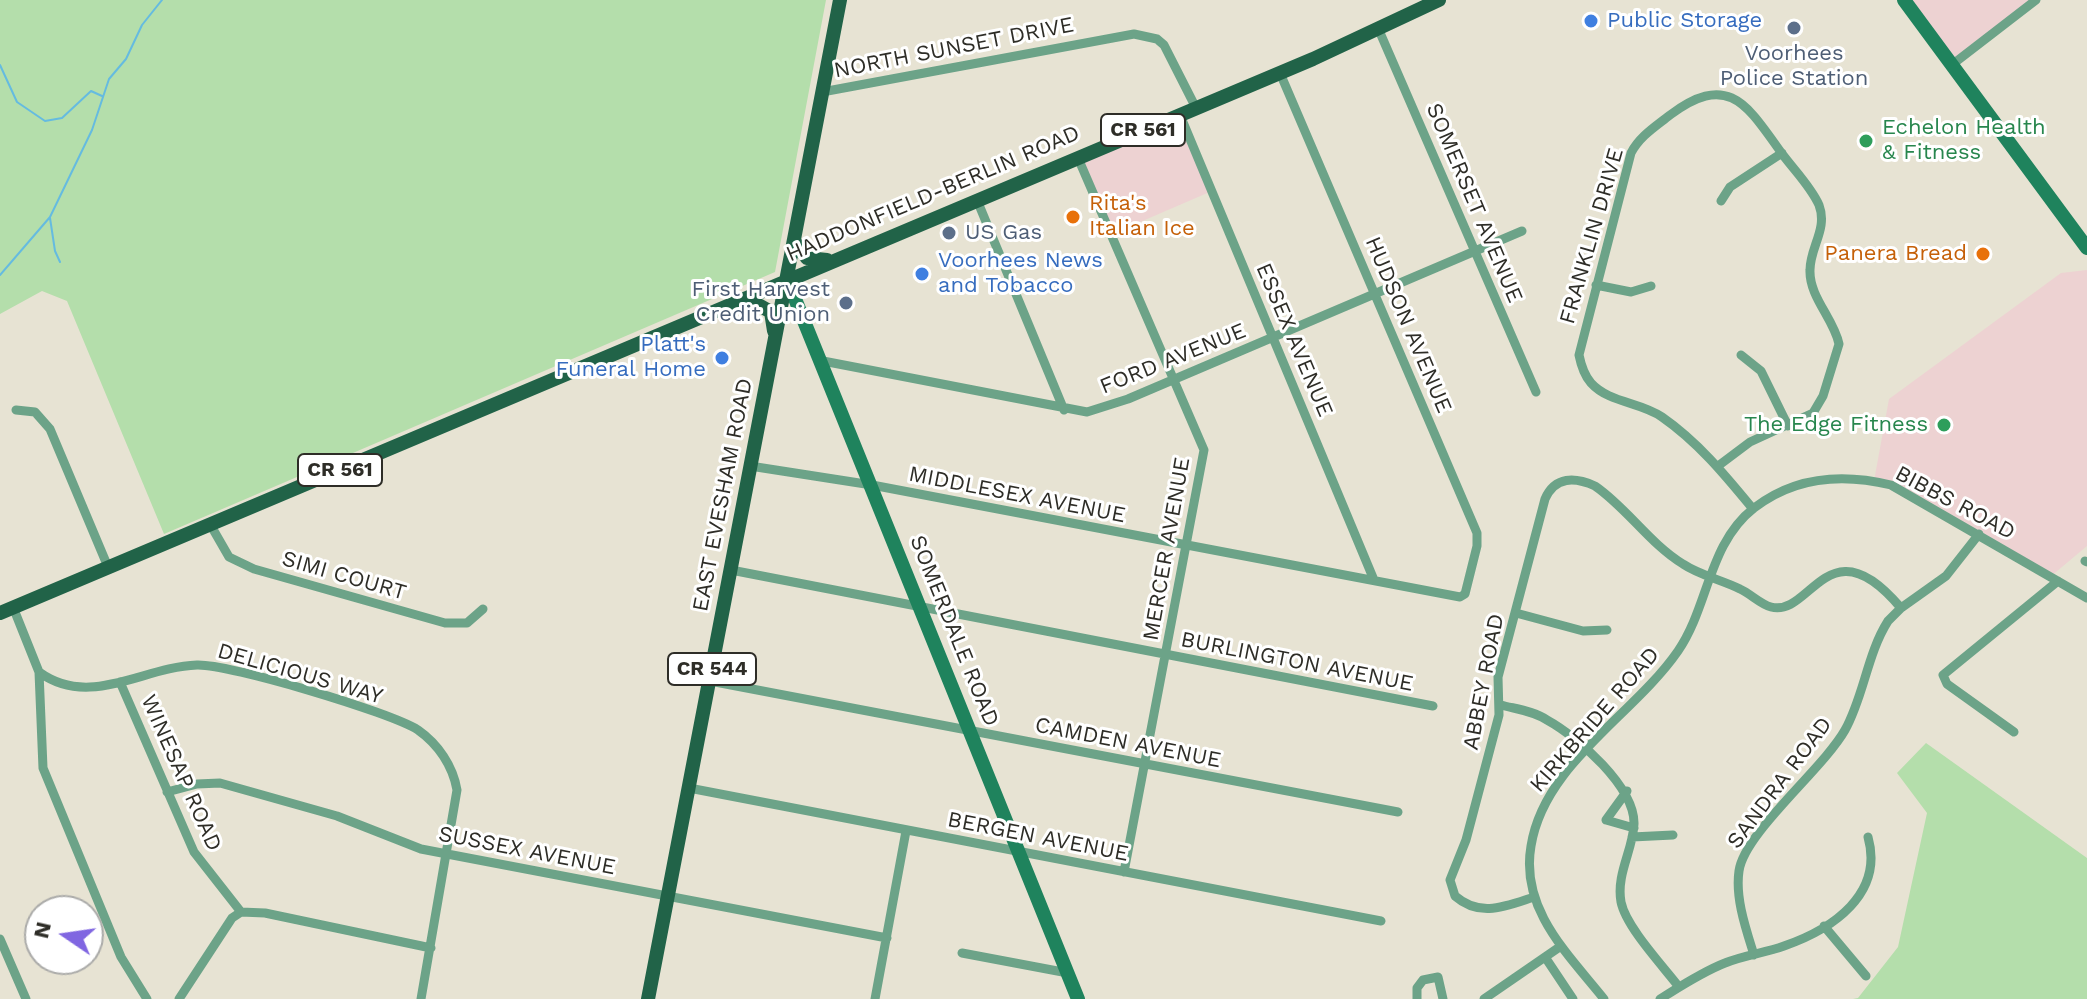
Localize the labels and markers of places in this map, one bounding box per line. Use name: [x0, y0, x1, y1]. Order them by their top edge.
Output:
place label: Public Storage: [1607, 8, 1762, 34]
marker: Public Storage: [1582, 12, 1600, 30]
marker: Voorhees Police Station: [1785, 19, 1803, 37]
place label: Voorhees Police Station: [1720, 41, 1868, 92]
place label: Echelon Health & Fitness: [1882, 115, 2046, 166]
marker: Echelon Health & Fitness: [1857, 132, 1875, 150]
place label: Rita's Italian Ice: [1089, 191, 1195, 242]
marker: Rita's Italian Ice: [1064, 208, 1082, 226]
place label: US Gas: [965, 220, 1042, 246]
marker: US Gas: [940, 224, 958, 242]
place label: Panera Bread: [1824, 241, 1967, 267]
marker: Panera Bread: [1974, 245, 1992, 263]
place label: Voorhees News and Tobacco: [938, 248, 1103, 300]
marker: Voorhees News and Tobacco: [913, 265, 931, 283]
place label: First Harvest Credit Union: [692, 277, 830, 328]
marker: First Harvest Credit Union: [837, 294, 855, 312]
place label: Platt's Funeral Home: [555, 332, 706, 384]
marker: Platt's Funeral Home: [713, 349, 731, 367]
place label: The Edge Fitness: [1744, 412, 1928, 438]
marker: The Edge Fitness: [1935, 416, 1953, 434]

